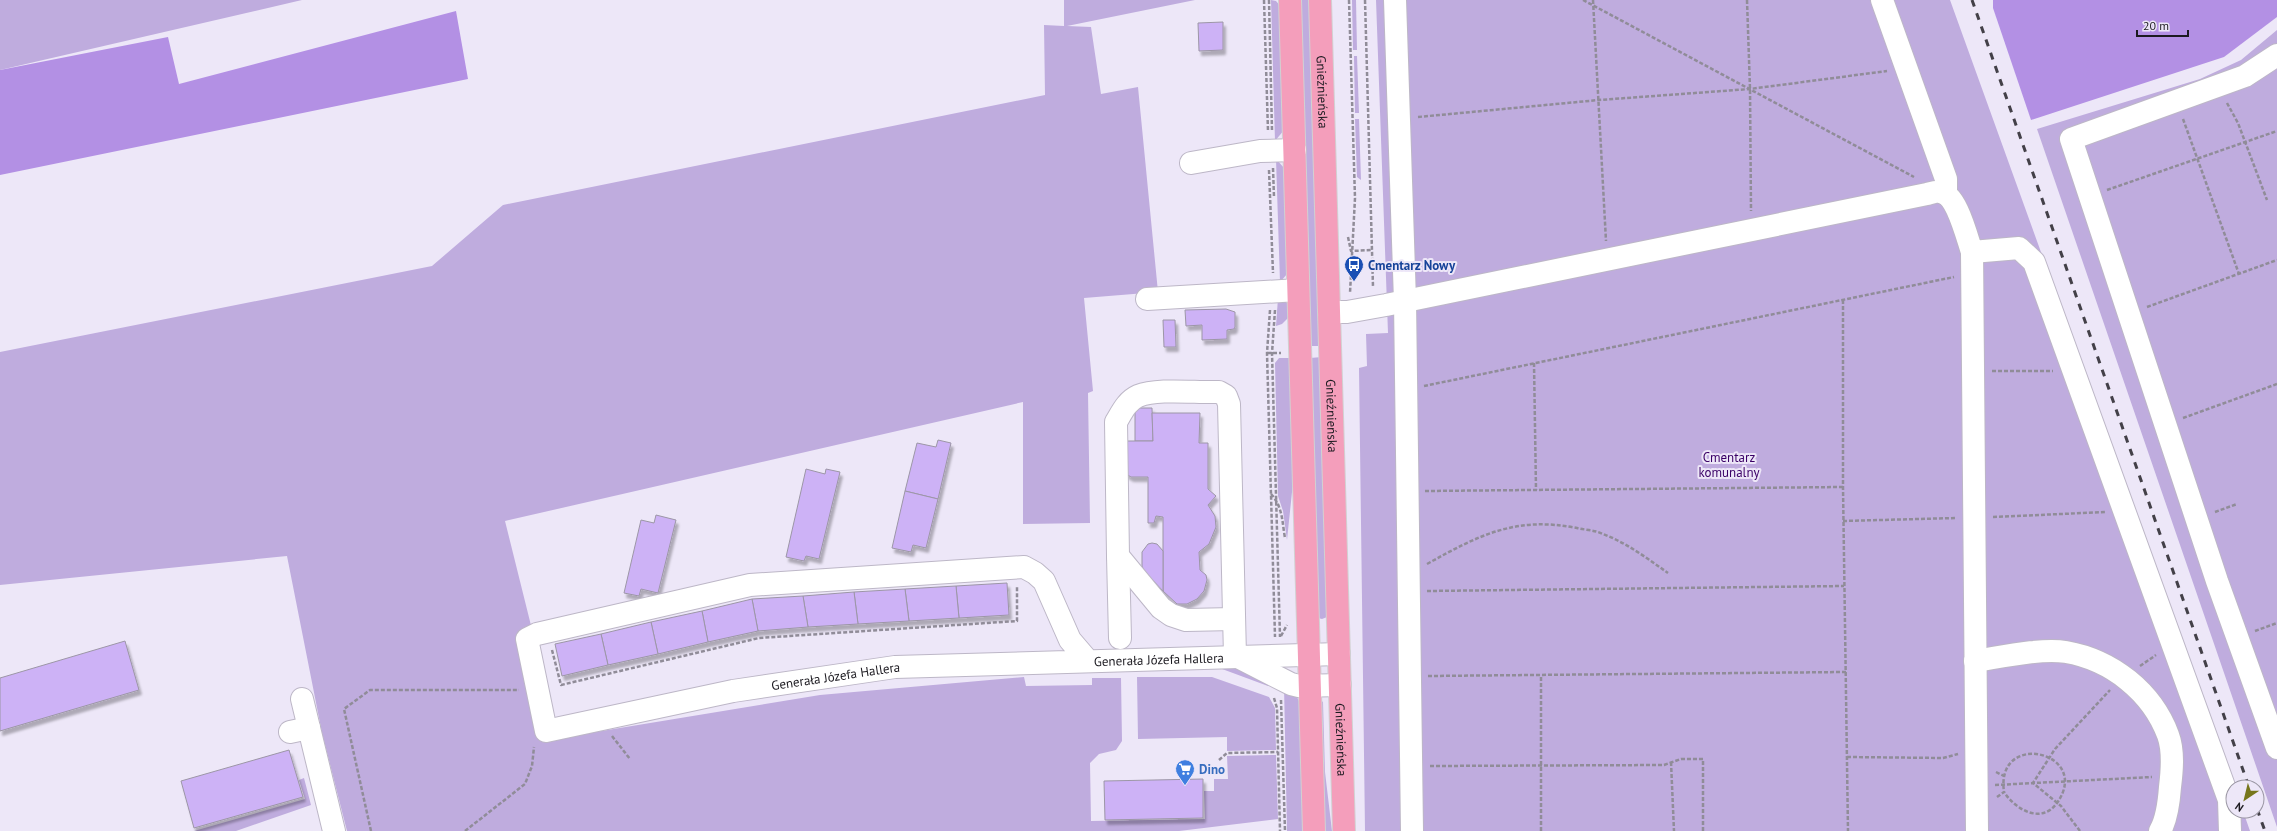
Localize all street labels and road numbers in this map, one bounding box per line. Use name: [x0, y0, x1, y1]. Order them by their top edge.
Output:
street label: Gnieźnieńska: [1313, 55, 1332, 129]
street label: Gnieźnieńska: [1322, 379, 1341, 453]
street label: Generała Józefa Hallera: [1094, 649, 1224, 670]
street label: Generała Józefa Hallera: [770, 659, 900, 694]
street label: Gnieźnieńska: [1331, 703, 1350, 777]

